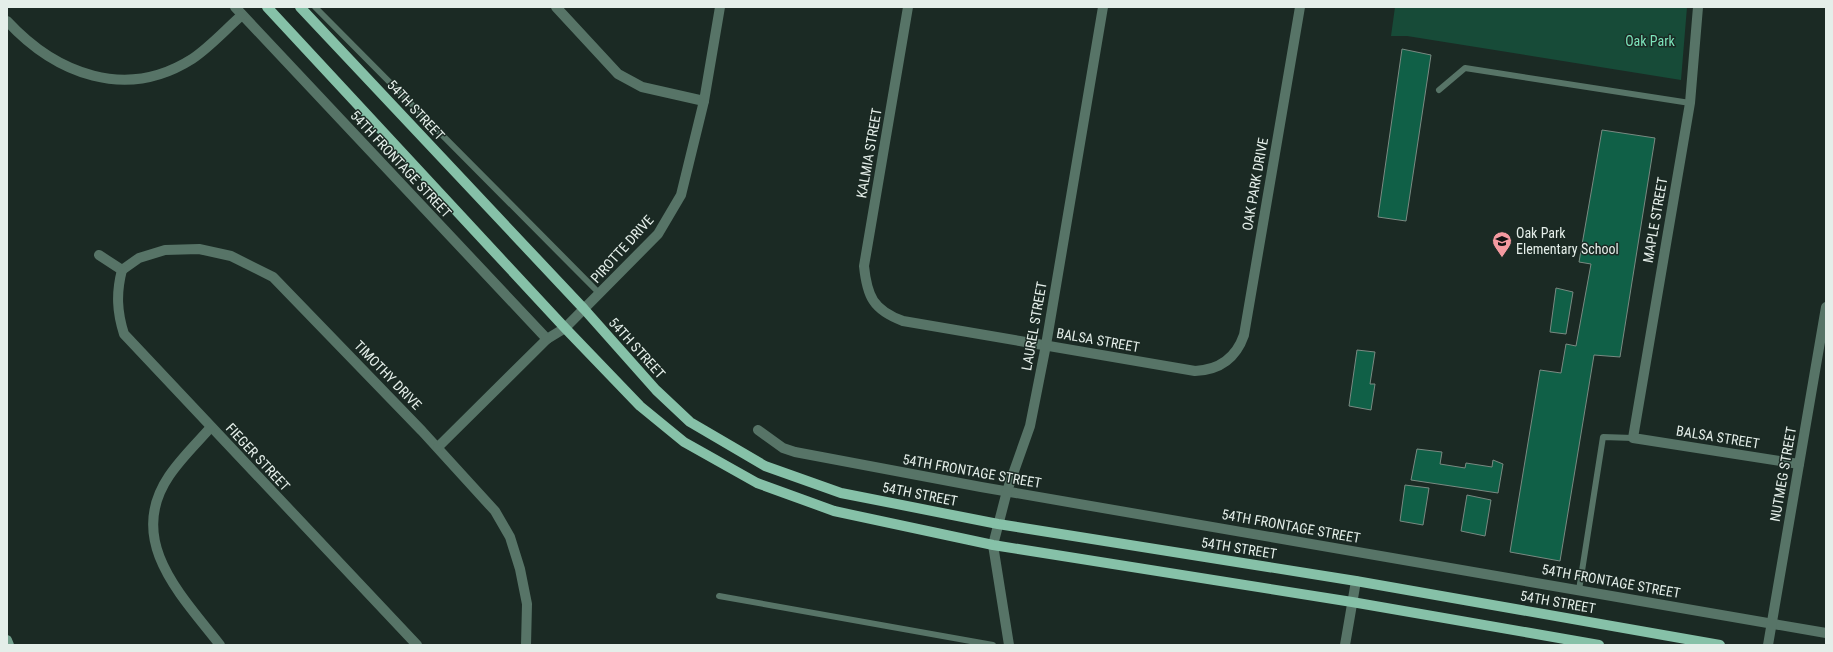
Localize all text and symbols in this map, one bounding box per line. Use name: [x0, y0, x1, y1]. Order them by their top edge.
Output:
park label: Oak Park: [1625, 33, 1675, 49]
street label: 54TH STREET: [384, 77, 448, 143]
street label: 54TH FRONTAGE STREET: [347, 107, 455, 221]
street label: KALMIA STREET: [853, 107, 885, 199]
street label: OAK PARK DRIVE: [1239, 136, 1271, 232]
street label: MAPLE STREET: [1640, 176, 1670, 264]
street label: PIROTTE DRIVE: [587, 212, 657, 286]
place label: Oak Park Elementary School: [1516, 225, 1619, 257]
school or university icon: Oak Park Elementary School: [1491, 230, 1513, 258]
street label: LAUREL STREET: [1018, 280, 1050, 372]
street label: 54TH STREET: [606, 314, 668, 382]
street label: BALSA STREET: [1055, 325, 1141, 355]
street label: TIMOTHY DRIVE: [351, 337, 425, 413]
street label: FIEGER STREET: [223, 420, 293, 494]
street label: BALSA STREET: [1675, 423, 1761, 451]
street label: NUTMEG STREET: [1767, 425, 1799, 523]
street label: 54TH FRONTAGE STREET: [901, 451, 1043, 491]
street label: 54TH STREET: [881, 479, 959, 509]
street label: 54TH FRONTAGE STREET: [1220, 506, 1362, 546]
street label: 54TH STREET: [1200, 534, 1278, 562]
street label: 54TH FRONTAGE STREET: [1540, 561, 1682, 601]
street label: 54TH STREET: [1519, 587, 1597, 617]

